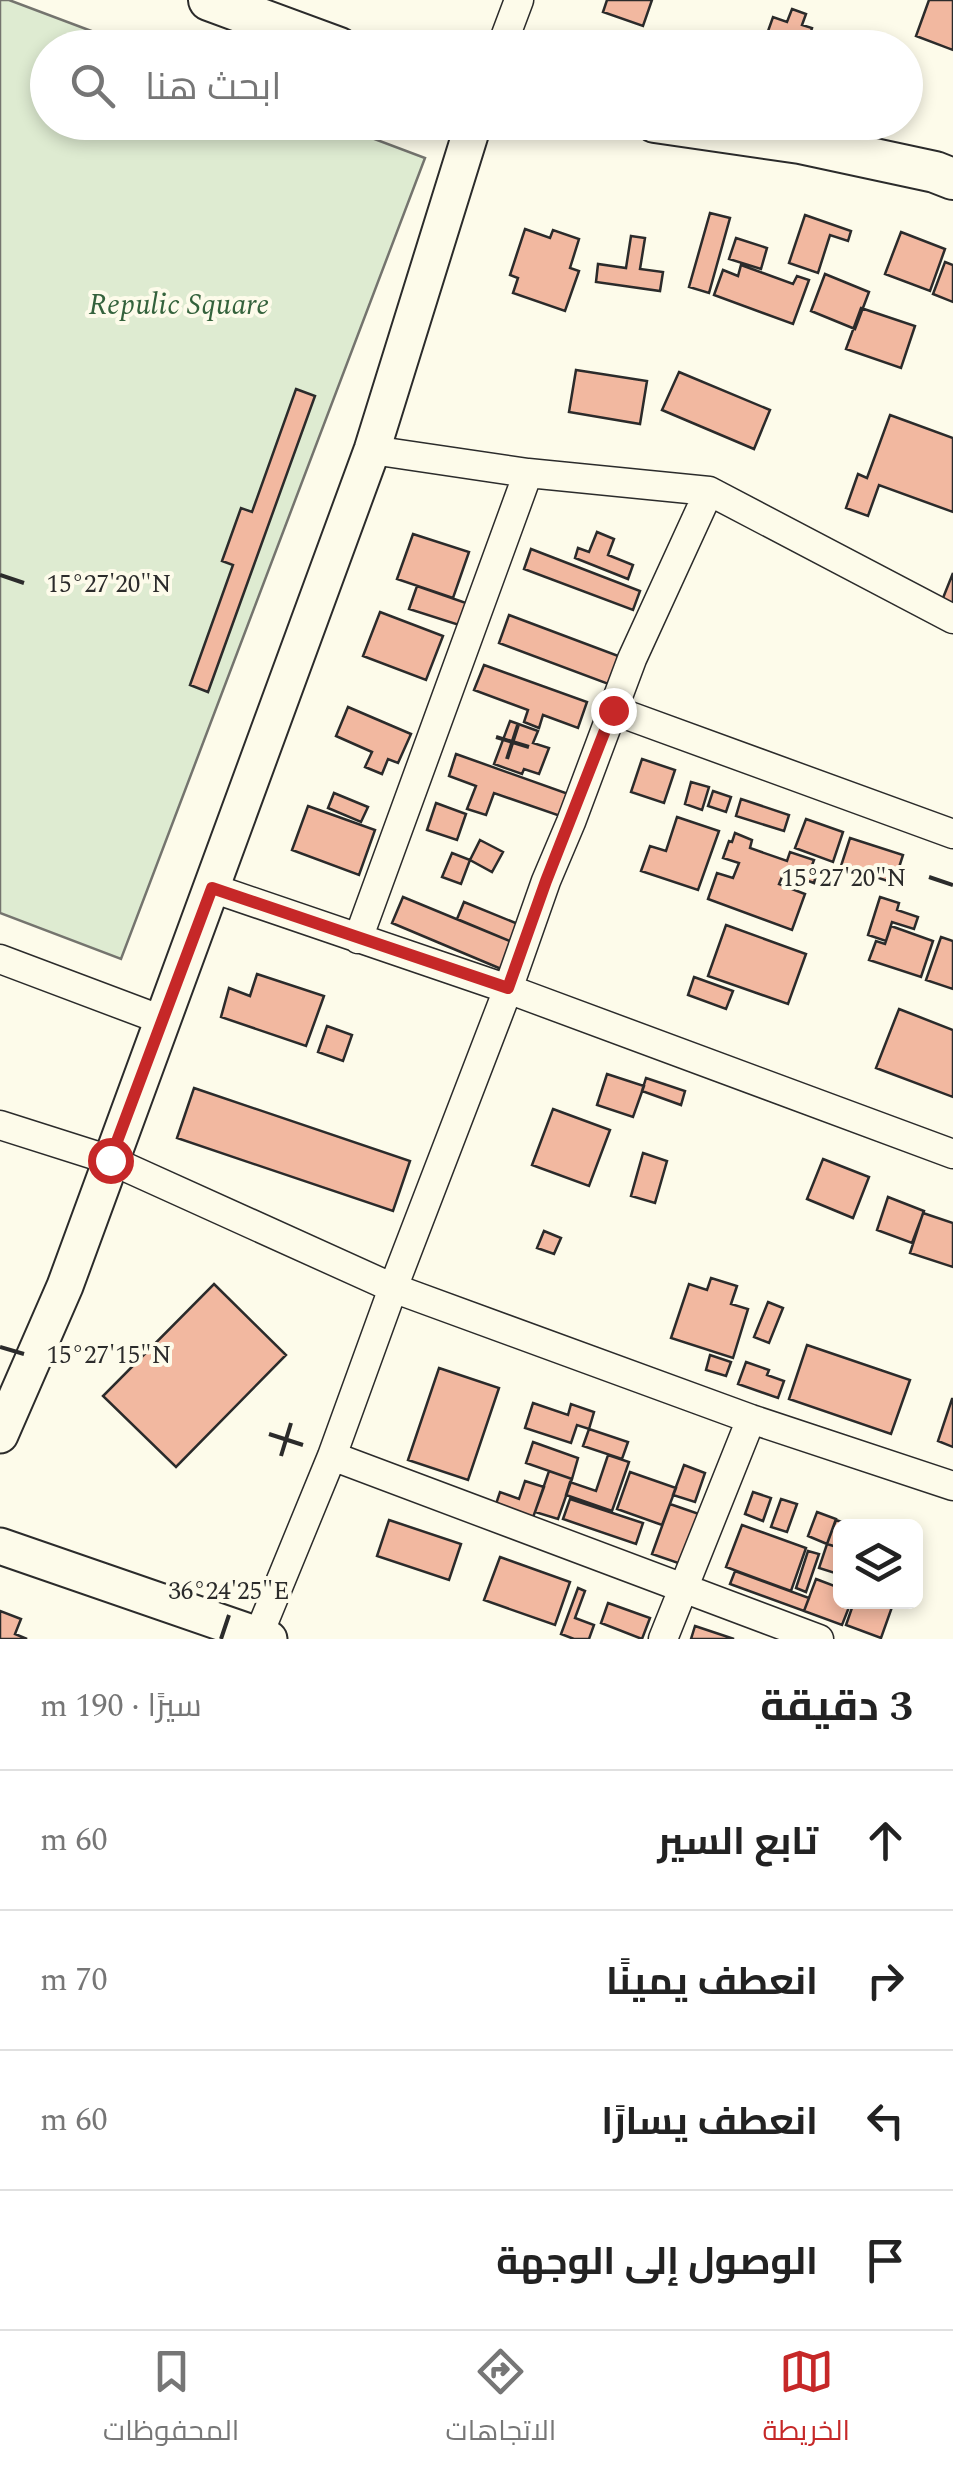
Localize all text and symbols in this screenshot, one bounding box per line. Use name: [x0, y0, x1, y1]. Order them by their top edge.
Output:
search box: [30, 30, 923, 140]
icon: search: [65, 58, 120, 113]
text: ابحث هنا: [145, 59, 281, 117]
park label: Repulic Square: [89, 282, 269, 328]
text: 15°27'20"N: [47, 566, 171, 604]
route end: [591, 688, 637, 734]
text: 15°27'20"N: [782, 860, 906, 898]
route start: [88, 1138, 134, 1184]
text: 15°27'15"N: [47, 1337, 171, 1375]
map controls: [833, 1519, 923, 1609]
button: layers: [833, 1519, 923, 1609]
text: 36°24'25"E: [168, 1573, 290, 1611]
text: 3 دقيقة: [760, 1676, 913, 1739]
text: سيرًا · 190 m: [40, 1682, 202, 1731]
icon: ahead: [858, 1813, 913, 1868]
text: تابع السير: [657, 1814, 818, 1872]
text: 60 m: [40, 1816, 108, 1865]
icon: right: [858, 1953, 913, 2008]
text: انعطف يمينًا: [606, 1954, 818, 2012]
text: 70 m: [40, 1956, 108, 2005]
icon: left: [858, 2093, 913, 2148]
text: انعطف يسارًا: [601, 2094, 818, 2152]
text: 60 m: [40, 2096, 108, 2145]
icon: arrive: [858, 2233, 913, 2288]
text: الوصول إلى الوجهة: [496, 2234, 818, 2292]
tab: المحفوظات: [103, 2344, 239, 2456]
tab: الاتجاهات: [446, 2344, 556, 2456]
tab: الخريطة: [763, 2344, 850, 2456]

